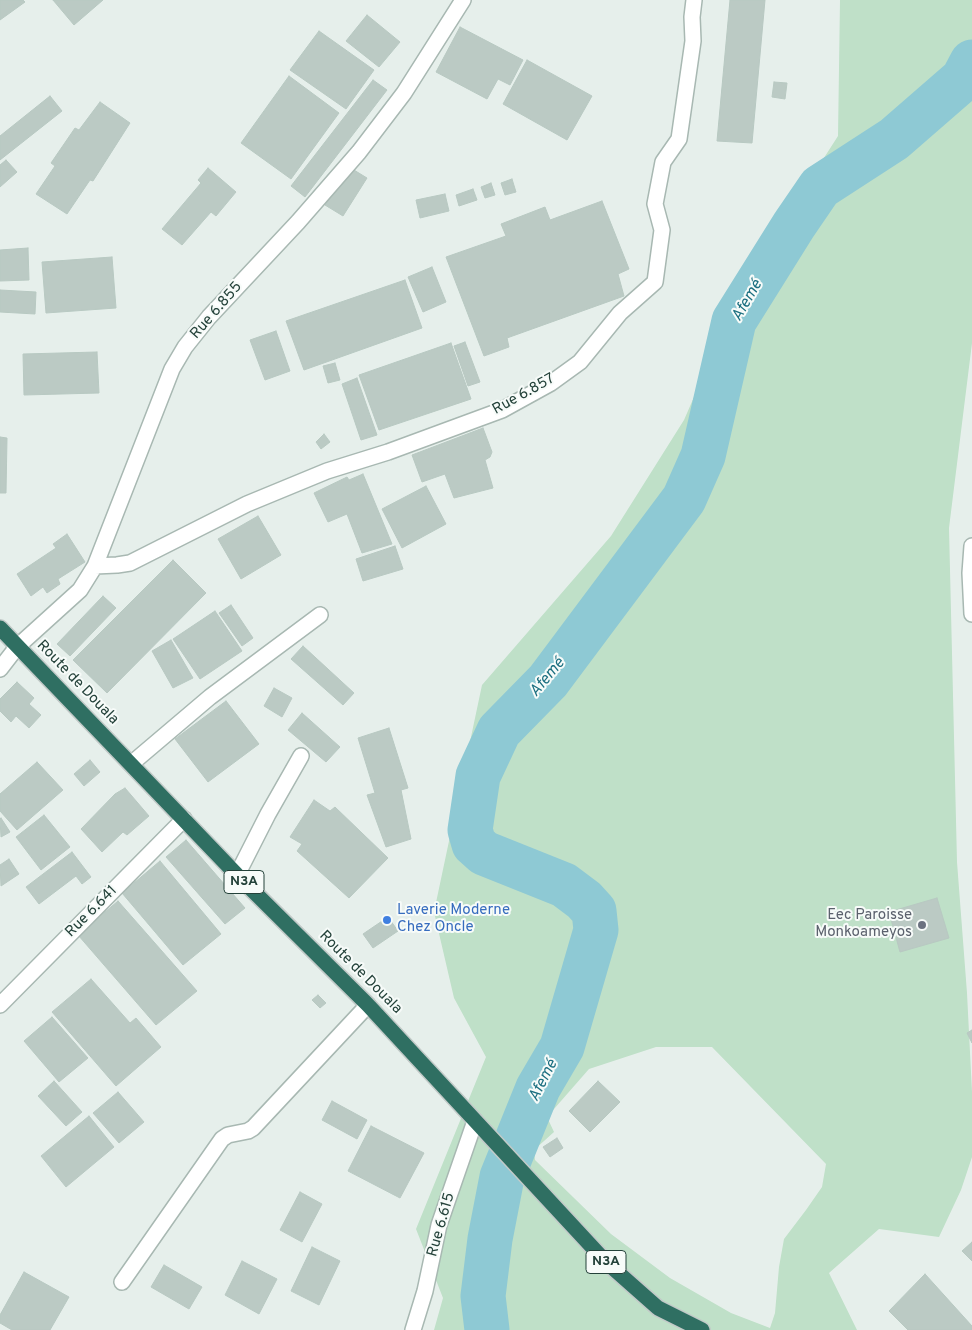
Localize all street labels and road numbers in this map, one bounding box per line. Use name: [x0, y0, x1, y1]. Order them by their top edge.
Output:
street label: Rue 6.855: [187, 279, 247, 343]
street label: Rue 6.857: [490, 371, 558, 419]
street label: Route de Douala: [32, 637, 122, 729]
road number: N3A: [224, 870, 264, 894]
street label: Rue 6.641: [62, 882, 122, 942]
street label: Route de Douala: [315, 928, 405, 1018]
street label: Rue 6.615: [424, 1191, 460, 1259]
road number: N3A: [586, 1250, 626, 1274]

